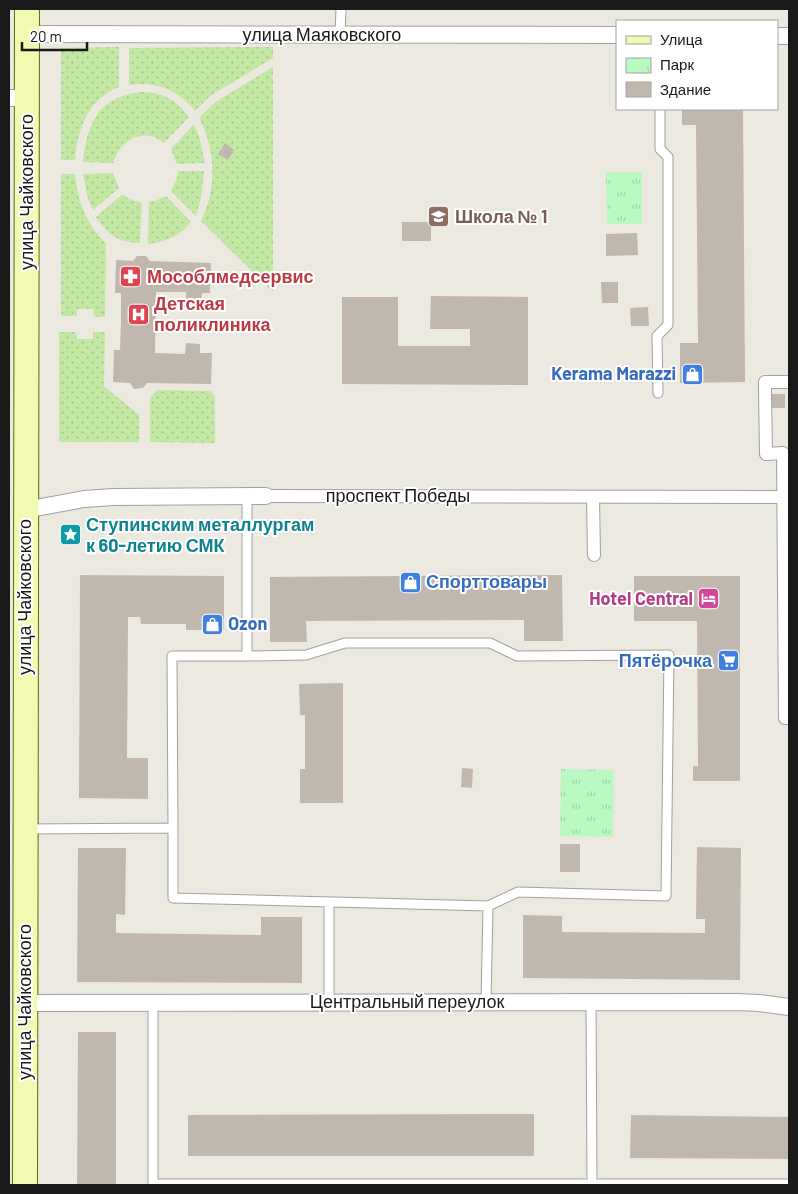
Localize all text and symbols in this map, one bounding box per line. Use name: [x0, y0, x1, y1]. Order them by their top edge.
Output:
scale bar: [22, 20, 88, 52]
legend: [616, 20, 778, 110]
street label: улица Маяковского: [243, 23, 401, 45]
text: 20 m: [30, 27, 62, 45]
text: Улица: [660, 30, 703, 48]
text: Парк: [660, 55, 694, 73]
text: Здание: [660, 80, 711, 98]
street label: улица Чайковского: [15, 114, 37, 270]
school or university icon: Школа № 1: [427, 205, 451, 229]
place label: Школа № 1: [455, 205, 548, 227]
pharmacy icon: Мособлмедсервис: [119, 265, 143, 289]
place label: Мособлмедсервис: [147, 265, 314, 287]
place label: Детская поликлиника: [154, 292, 272, 335]
hospital icon: Детская поликлиника: [126, 302, 150, 326]
place label: Kerama Marazzi: [551, 362, 676, 384]
shop icon: Kerama Marazzi: [680, 362, 704, 386]
street label: проспект Победы: [326, 484, 470, 506]
place label: Ступинским металлургам к 60-летию СМК: [86, 513, 314, 556]
street label: улица Чайковского: [13, 519, 35, 675]
place icon: Ступинским металлургам к 60-летию СМК: [58, 523, 82, 547]
shop icon: Спорттовары: [398, 570, 422, 594]
place label: Спорттовары: [426, 570, 547, 592]
place label: Hotel Central: [589, 587, 693, 609]
hotel icon: Hotel Central: [697, 587, 721, 611]
shop icon: Ozon: [200, 612, 224, 636]
place label: Ozon: [228, 612, 267, 634]
place label: Пятёрочка: [619, 649, 713, 671]
supermarket icon: Пятёрочка: [716, 649, 740, 673]
street label: улица Чайковского: [13, 924, 35, 1080]
street label: Центральный переулок: [310, 990, 504, 1012]

